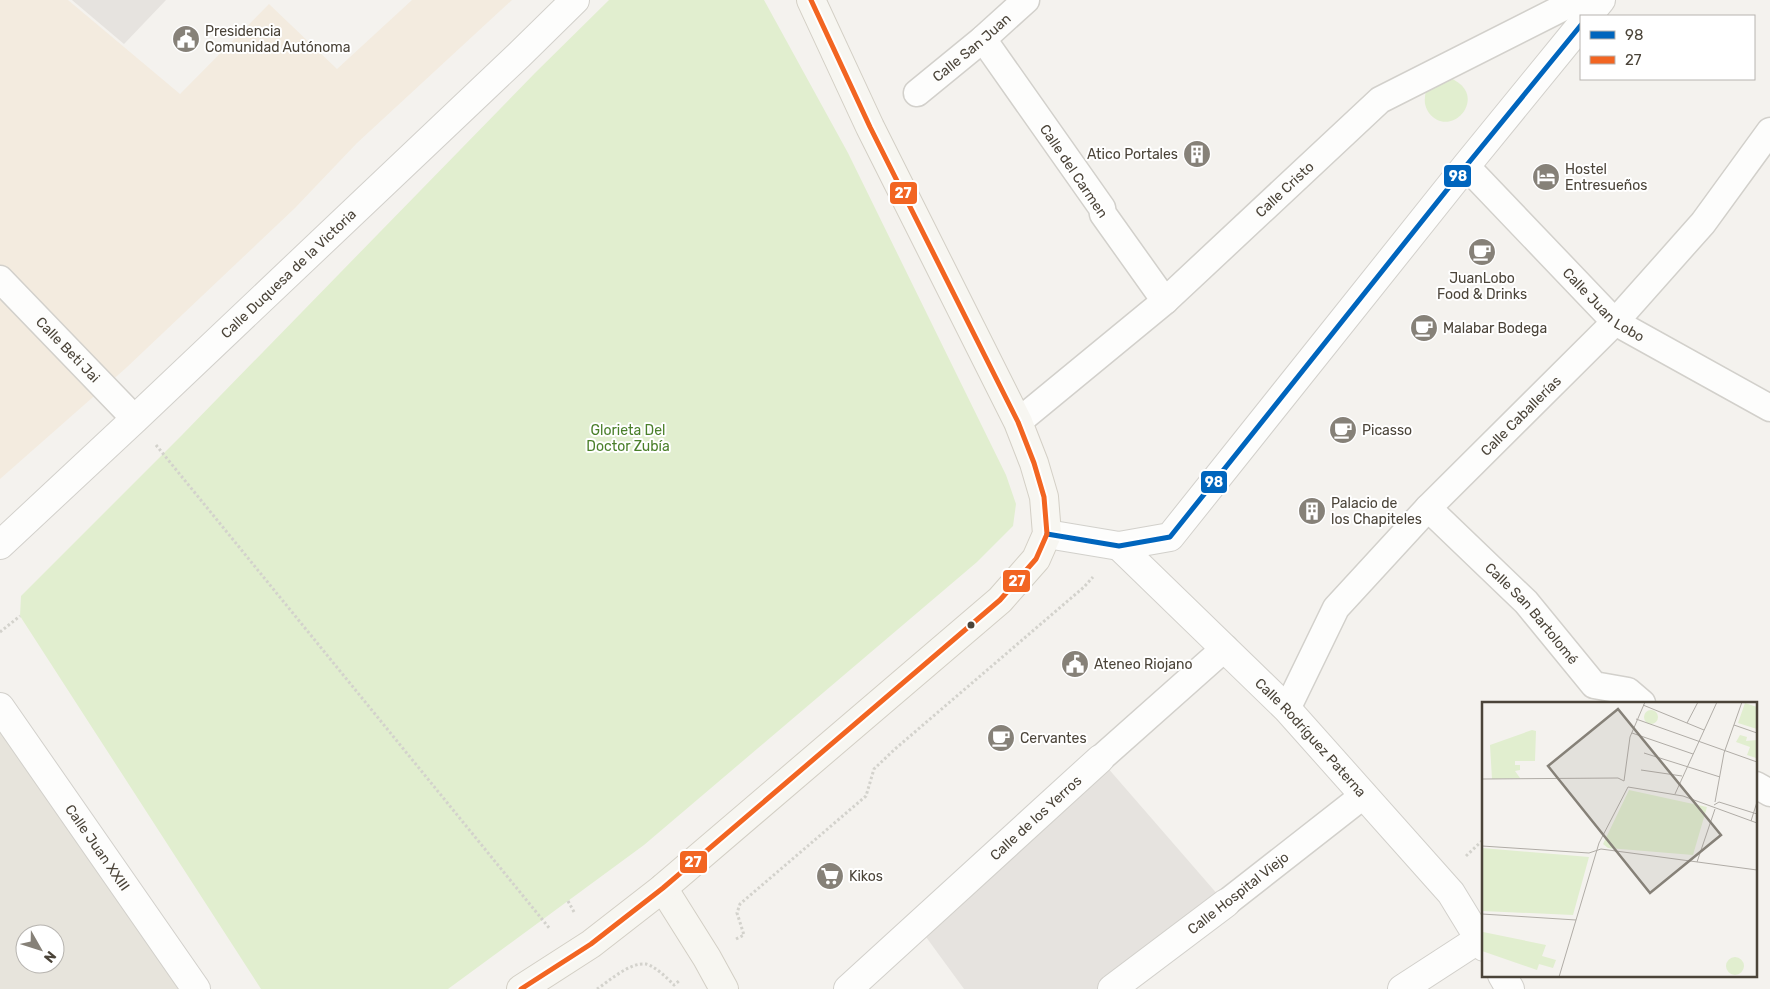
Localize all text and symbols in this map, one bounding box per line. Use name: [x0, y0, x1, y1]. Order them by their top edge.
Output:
street label: Calle San Juan: [929, 10, 1014, 86]
legend: [1580, 15, 1755, 80]
place label: Presidencia Comunidad Autónoma: [205, 23, 350, 56]
public building icon: Presidencia Comunidad Autónoma: [171, 24, 201, 54]
text: 98: [1625, 26, 1643, 44]
text: 27: [1625, 51, 1642, 69]
street label: Calle del Carmen: [1036, 121, 1111, 221]
building icon: Atico Portales: [1182, 139, 1212, 169]
place label: Atico Portales: [1087, 146, 1178, 163]
street label: Calle Cristo: [1252, 158, 1318, 221]
place label: Hostel Entresueños: [1565, 161, 1647, 194]
hotel icon: Hostel Entresueños: [1531, 162, 1561, 192]
line badge: 98: [1443, 164, 1472, 188]
text: 98: [1449, 168, 1467, 185]
line badge: 27: [889, 181, 918, 205]
text: 27: [894, 185, 912, 202]
street label: Calle Duquesa de la Victoria: [217, 206, 360, 342]
cafe icon: JuanLobo Food & Drinks: [1467, 237, 1497, 267]
street label: Calle Juan Lobo: [1559, 265, 1647, 346]
place label: JuanLobo Food & Drinks: [1437, 270, 1527, 303]
cafe icon: Malabar Bodega: [1409, 313, 1439, 343]
street label: Calle Beti Jai: [32, 314, 103, 386]
place label: Malabar Bodega: [1443, 320, 1547, 337]
street label: Calle Caballerías: [1477, 372, 1565, 460]
cafe icon: Picasso: [1328, 415, 1358, 445]
park label: Glorieta Del Doctor Zubía: [586, 422, 670, 455]
place label: Picasso: [1362, 422, 1412, 439]
line badge: 98: [1200, 470, 1228, 494]
text: 98: [1205, 474, 1223, 491]
place label: Palacio de los Chapiteles: [1331, 495, 1422, 528]
building icon: Palacio de los Chapiteles: [1297, 496, 1327, 526]
street label: Calle San Bartolomé: [1481, 559, 1582, 668]
line badge: 27: [1002, 569, 1031, 593]
text: 27: [1008, 573, 1026, 590]
unlabelled marker: [966, 620, 976, 630]
public building icon: Ateneo Riojano: [1060, 649, 1090, 679]
place label: Ateneo Riojano: [1094, 656, 1193, 673]
street label: Calle Rodríguez Paterna: [1251, 675, 1369, 801]
inset map: [1482, 702, 1758, 976]
cafe icon: Cervantes: [986, 723, 1016, 753]
place label: Cervantes: [1020, 730, 1087, 747]
street label: Calle de los Yerros: [987, 772, 1085, 864]
street label: Calle Juan XXIII: [61, 801, 133, 894]
street label: Calle Hospital Viejo: [1184, 849, 1292, 938]
line badge: 27: [679, 850, 708, 874]
text: 27: [684, 854, 702, 871]
supermarket icon: Kikos: [815, 861, 845, 891]
place label: Kikos: [849, 868, 883, 885]
north arrow: [15, 924, 65, 974]
text: N: [40, 948, 59, 966]

